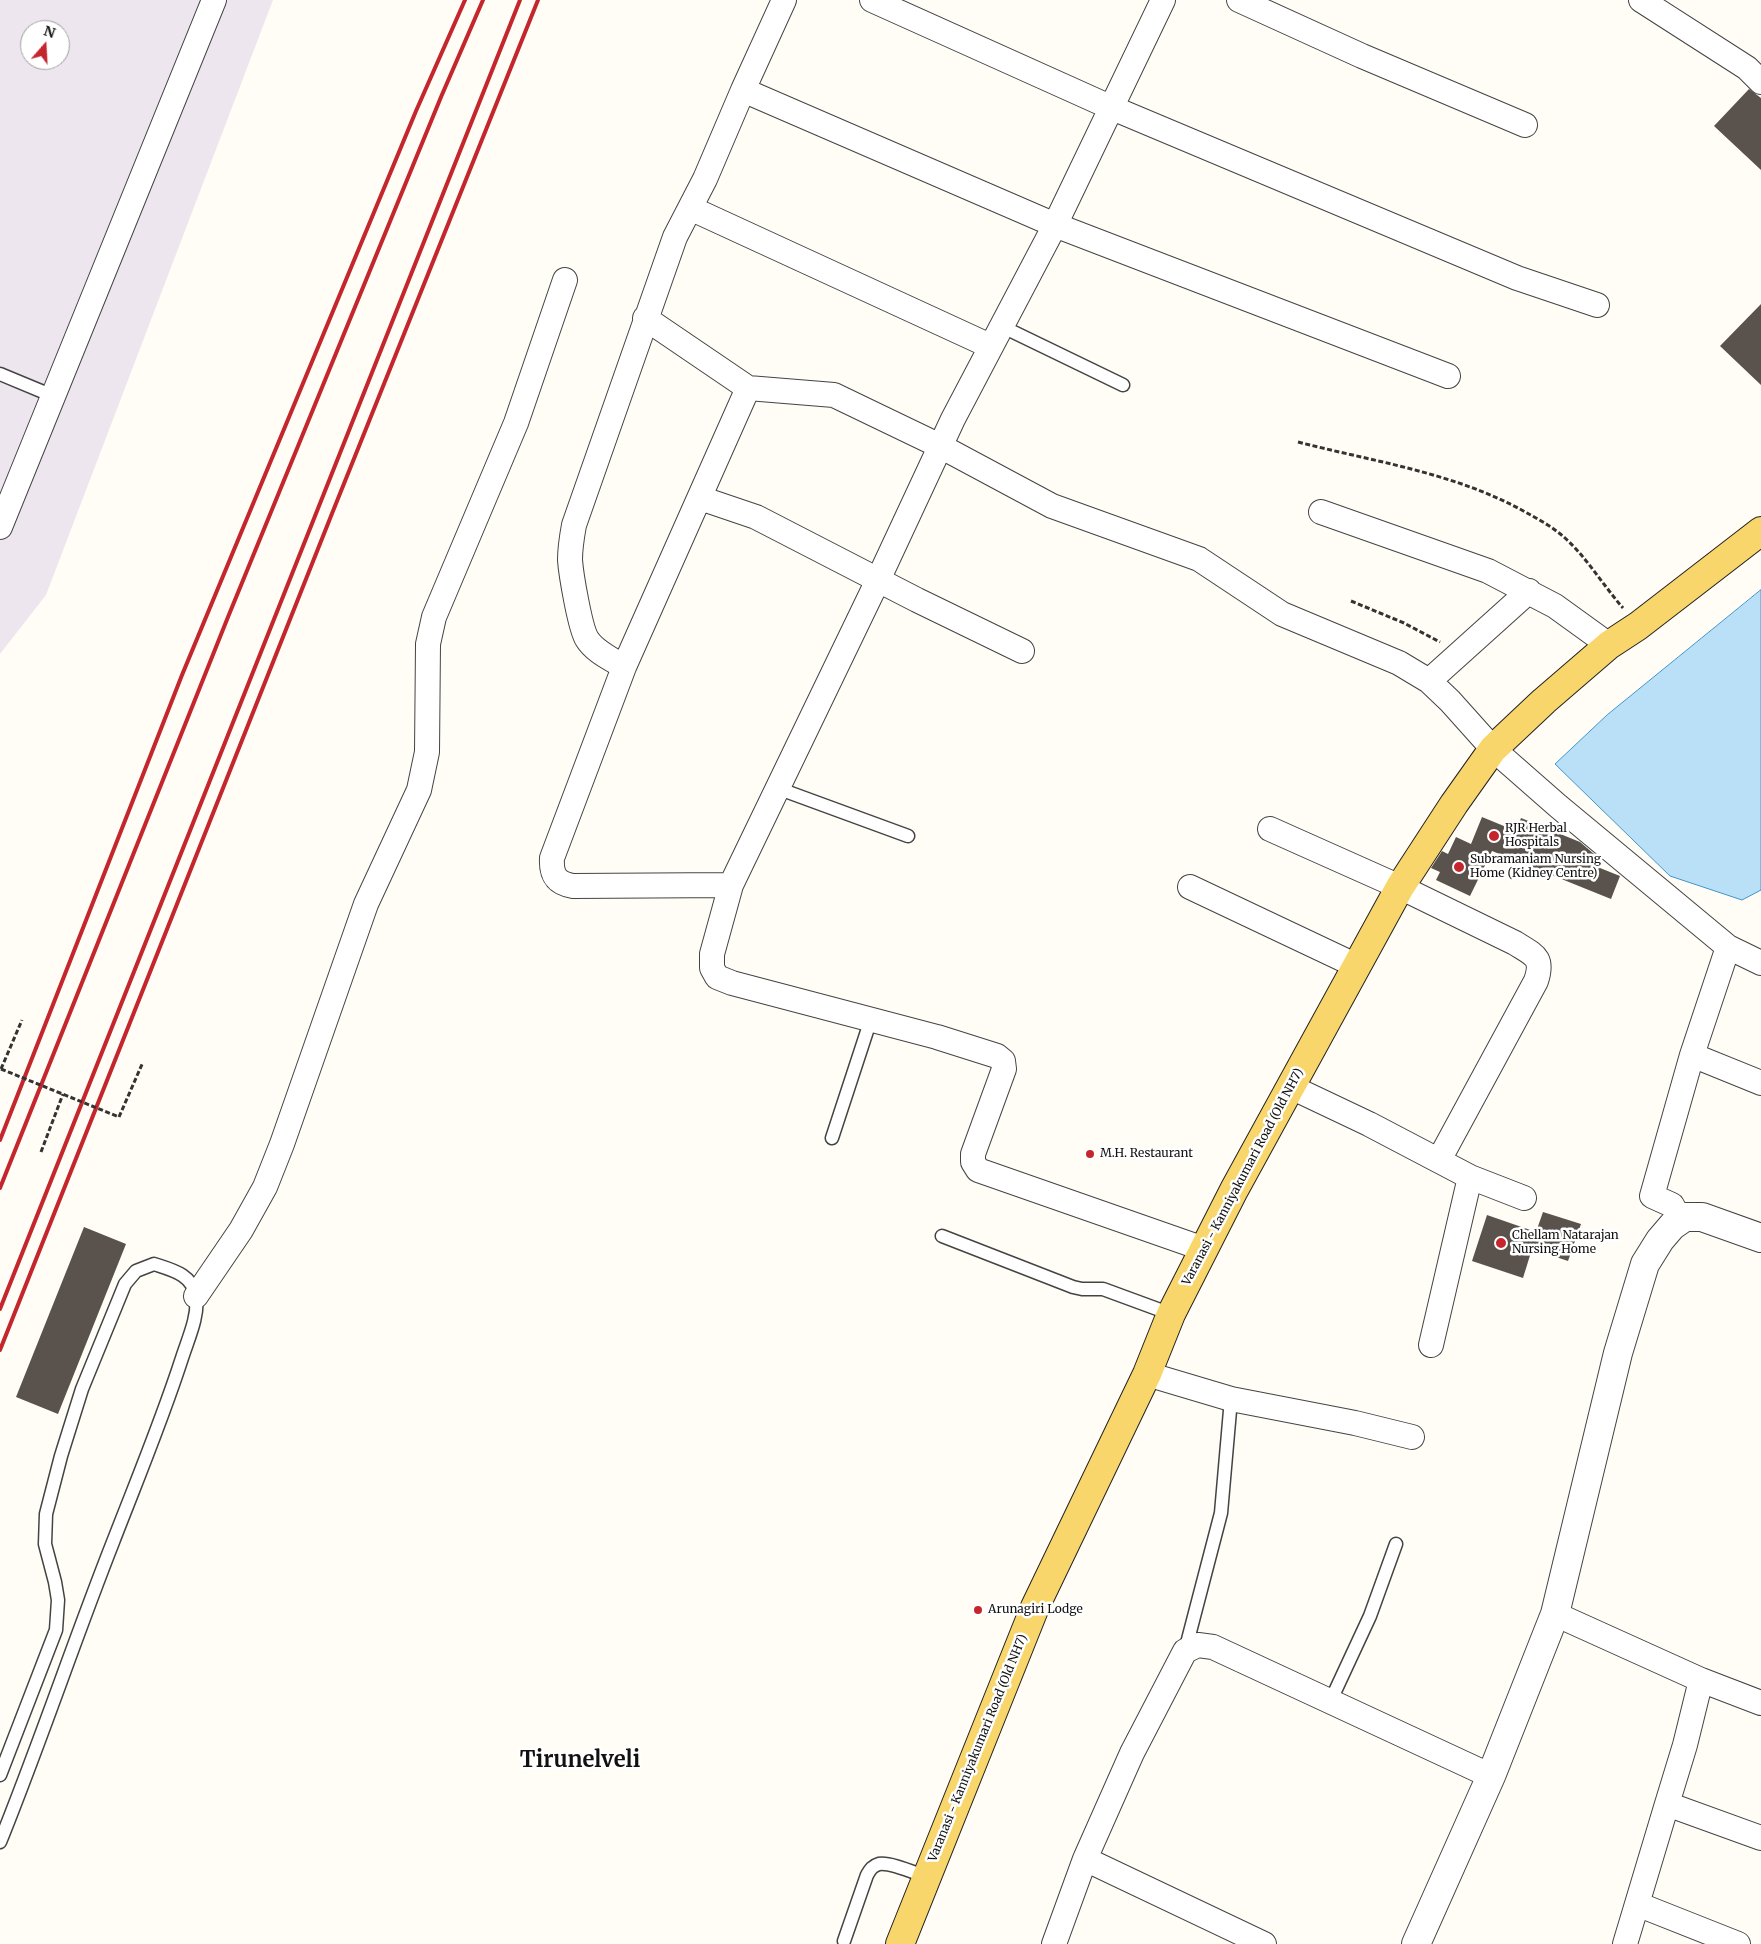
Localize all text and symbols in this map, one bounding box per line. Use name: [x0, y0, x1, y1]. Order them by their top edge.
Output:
north arrow: [20, 20, 70, 70]
text: N: [41, 21, 58, 42]
place label: RJR Herbal Hospitals: [1505, 822, 1567, 850]
marker: RJR Herbal Hospitals: [1487, 829, 1501, 843]
place label: Subramaniam Nursing Home (Kidney Centre): [1470, 853, 1601, 881]
marker: Subramaniam Nursing Home (Kidney Centre): [1452, 860, 1466, 874]
street label: Varanasi - Kanniyakumari Road (Old NH7): [1179, 1066, 1307, 1288]
place label: M.H. Restaurant: [1100, 1147, 1193, 1161]
marker: M.H. Restaurant: [1084, 1148, 1096, 1160]
place label: Chellam Natarajan Nursing Home: [1512, 1229, 1619, 1257]
marker: Chellam Natarajan Nursing Home: [1494, 1236, 1508, 1250]
place label: Arunagiri Lodge: [988, 1603, 1083, 1617]
marker: Arunagiri Lodge: [972, 1604, 984, 1616]
street label: Varanasi - Kanniyakumari Road (Old NH7): [926, 1632, 1030, 1864]
district label: Tirunelveli: [520, 1748, 640, 1774]

